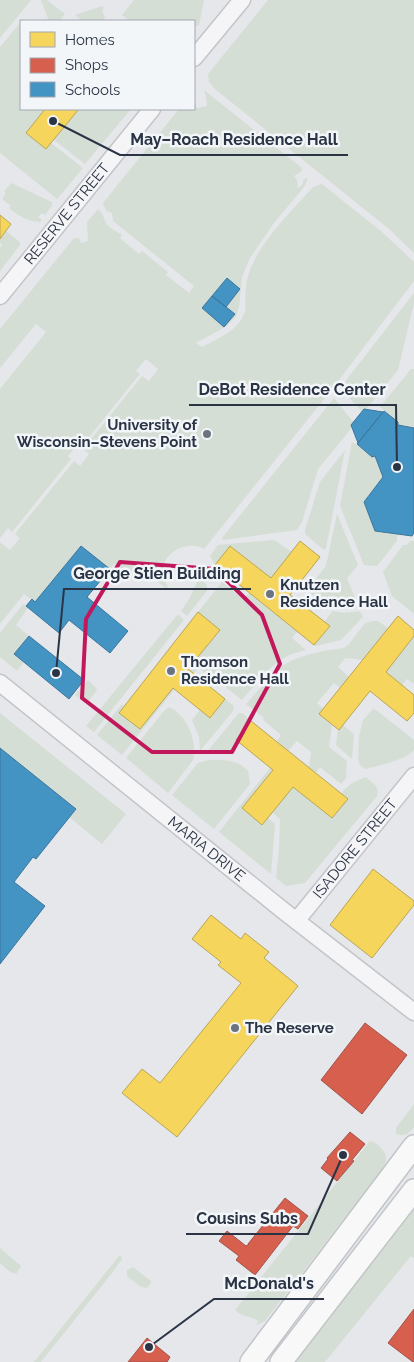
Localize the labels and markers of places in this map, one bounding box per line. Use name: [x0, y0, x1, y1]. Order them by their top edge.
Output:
callout: May–Roach Residence Hall: [120, 124, 348, 155]
callout: DeBot Residence Center: [189, 374, 396, 405]
place label: University of Wisconsin–Stevens Point: [17, 416, 197, 451]
marker: University of Wisconsin–Stevens Point: [201, 428, 213, 440]
callout: George Stien Building: [64, 558, 251, 589]
place label: Knutzen Residence Hall: [280, 576, 388, 611]
marker: Knutzen Residence Hall: [264, 588, 276, 600]
place label: Thomson Residence Hall: [181, 653, 289, 688]
marker: Thomson Residence Hall: [165, 665, 177, 677]
place label: The Reserve: [245, 1019, 334, 1037]
marker: The Reserve: [229, 1022, 241, 1034]
callout: Cousins Subs: [186, 1203, 308, 1234]
callout: McDonald's: [214, 1268, 324, 1299]

